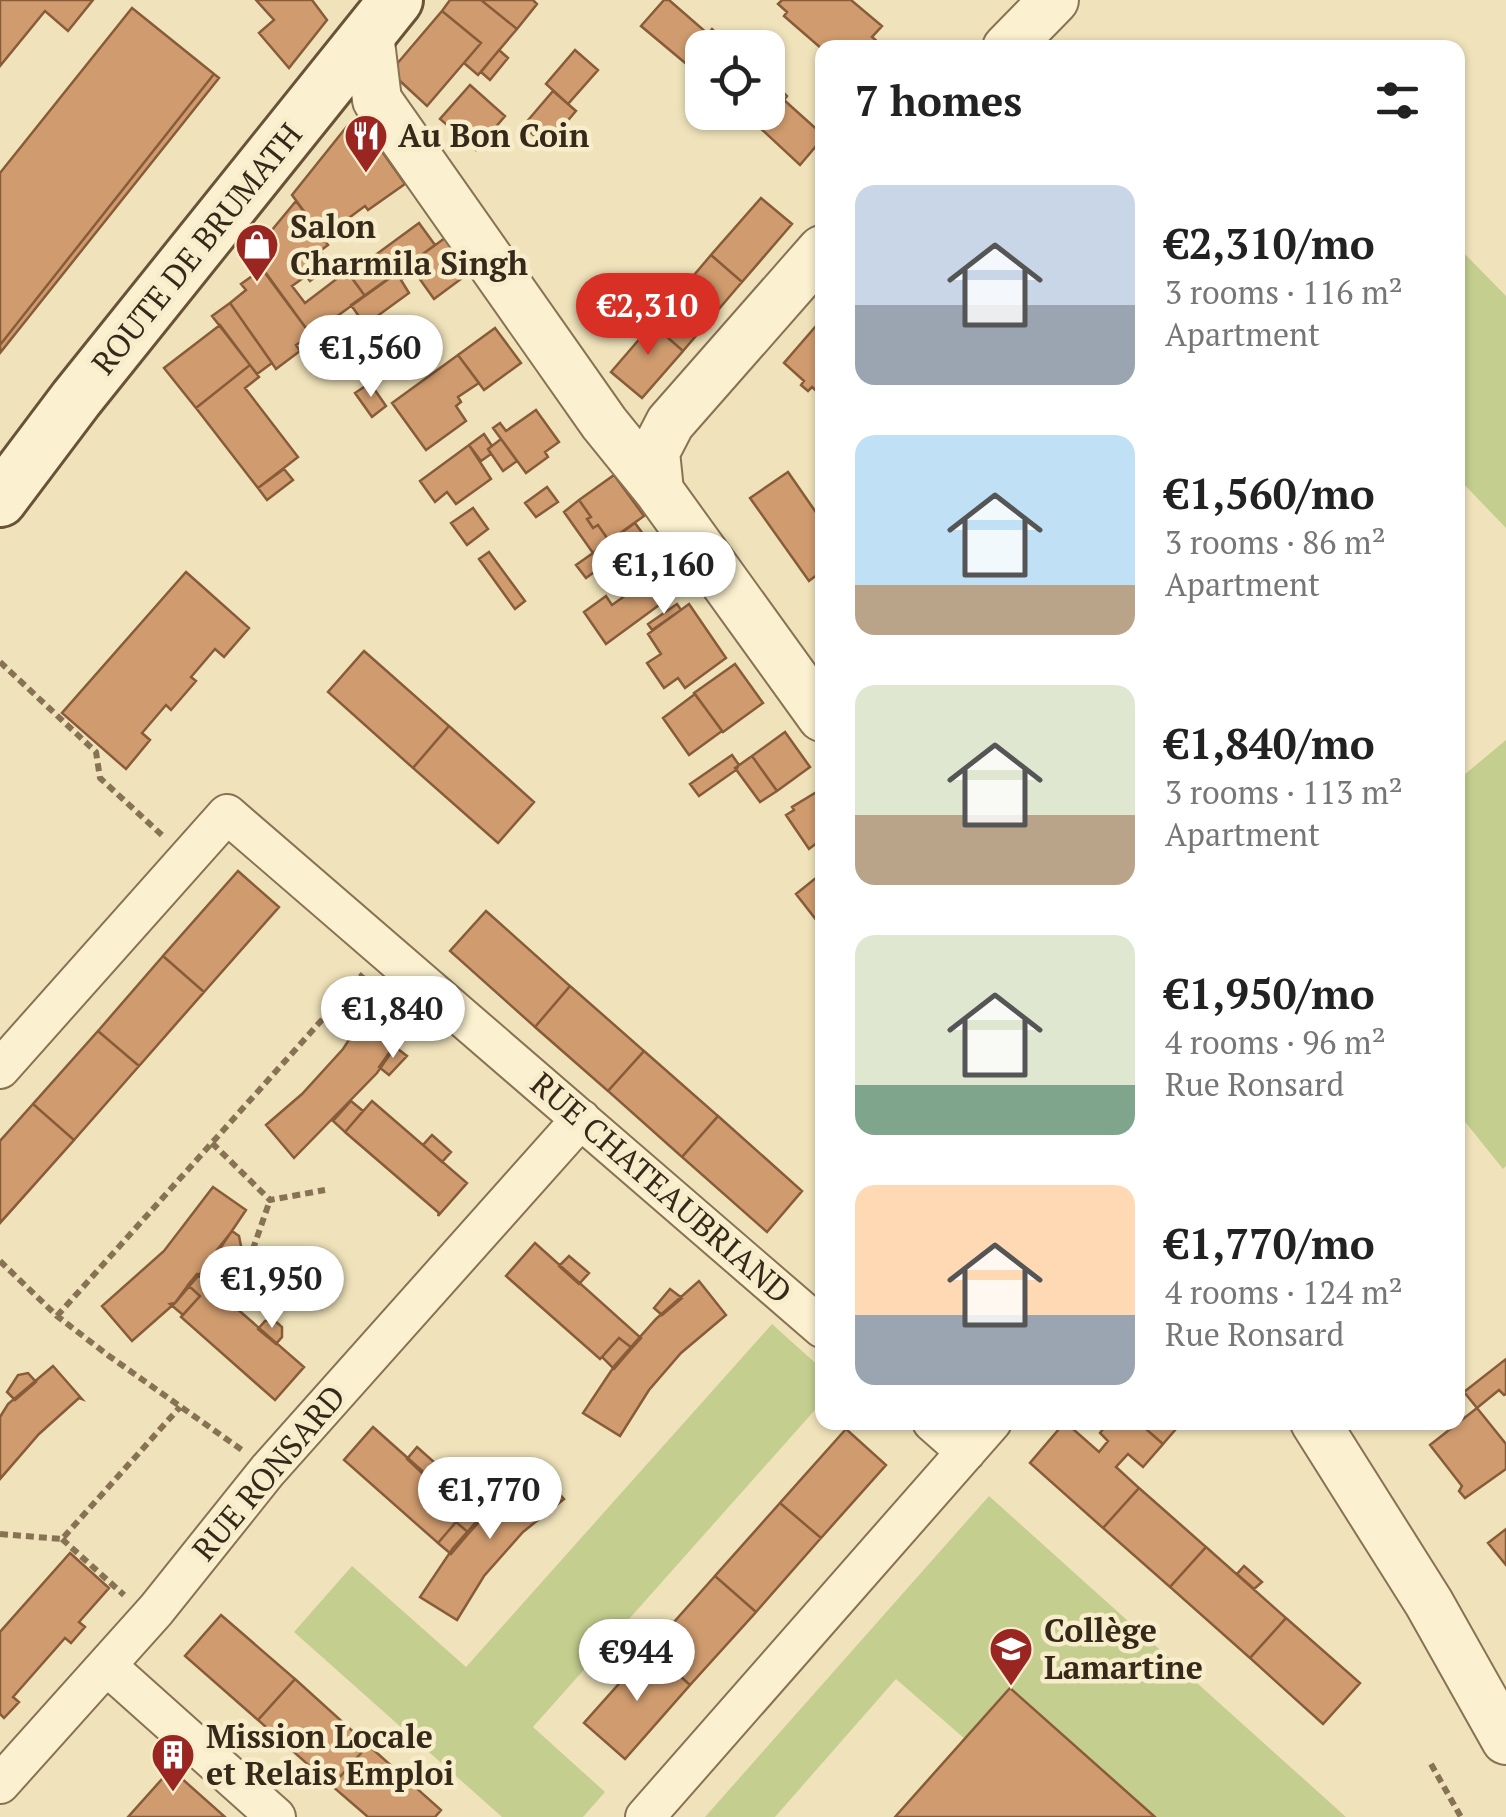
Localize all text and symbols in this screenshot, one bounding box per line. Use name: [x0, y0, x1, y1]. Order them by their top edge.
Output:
map controls: [685, 30, 785, 130]
button: locate: [685, 30, 785, 130]
text: 7 homes: [855, 72, 1022, 128]
icon: filters: [1370, 73, 1425, 128]
restaurant icon: Au Bon Coin: [343, 113, 389, 174]
street label: ROUTE DE BRUMATH: [82, 114, 311, 383]
place label: Au Bon Coin: [398, 114, 590, 156]
place label: Salon Charmila Singh: [290, 205, 528, 284]
text: €2,310/mo: [1165, 215, 1375, 271]
shop icon: Salon Charmila Singh: [234, 222, 280, 283]
icon: home: [935, 225, 1055, 345]
text: 3 rooms · 116 m²: [1165, 271, 1403, 313]
pin: €2,310: [567, 273, 729, 358]
text: €2,310: [598, 284, 698, 326]
text: Apartment: [1165, 313, 1320, 355]
pin: €1,560: [290, 315, 452, 400]
text: €1,560: [321, 326, 421, 368]
text: €1,560/mo: [1165, 465, 1375, 521]
icon: home: [935, 475, 1055, 595]
text: 3 rooms · 86 m²: [1165, 521, 1386, 563]
pin: €1,160: [583, 532, 745, 617]
text: €1,160: [614, 543, 714, 585]
text: Apartment: [1165, 563, 1320, 605]
text: €1,840/mo: [1165, 715, 1375, 771]
icon: home: [935, 725, 1055, 845]
text: 3 rooms · 113 m²: [1165, 771, 1403, 813]
text: Apartment: [1165, 813, 1320, 855]
text: €1,950/mo: [1165, 965, 1375, 1021]
icon: home: [935, 975, 1055, 1095]
pin: €1,840: [312, 976, 474, 1061]
text: €1,840: [343, 987, 443, 1029]
text: 4 rooms · 96 m²: [1165, 1021, 1386, 1063]
street label: RUE CHATEAUBRIAND: [522, 1062, 801, 1312]
text: Rue Ronsard: [1165, 1063, 1344, 1105]
text: €1,770/mo: [1165, 1215, 1375, 1271]
icon: home: [935, 1225, 1055, 1345]
pin: €1,950: [191, 1246, 353, 1331]
text: €1,950: [222, 1257, 322, 1299]
text: 4 rooms · 124 m²: [1165, 1271, 1403, 1313]
text: Rue Ronsard: [1165, 1313, 1344, 1355]
street label: RUE RONSARD: [182, 1376, 354, 1569]
pin: €1,770: [409, 1457, 571, 1542]
text: €1,770: [440, 1468, 540, 1510]
place label: Collège Lamartine: [1044, 1609, 1203, 1688]
pin: €944: [578, 1619, 696, 1704]
school or university icon: Collège Lamartine: [988, 1626, 1034, 1687]
text: €944: [601, 1630, 673, 1672]
place label: Mission Locale et Relais Emploi: [206, 1715, 454, 1794]
building icon: Mission Locale et Relais Emploi: [150, 1732, 196, 1793]

